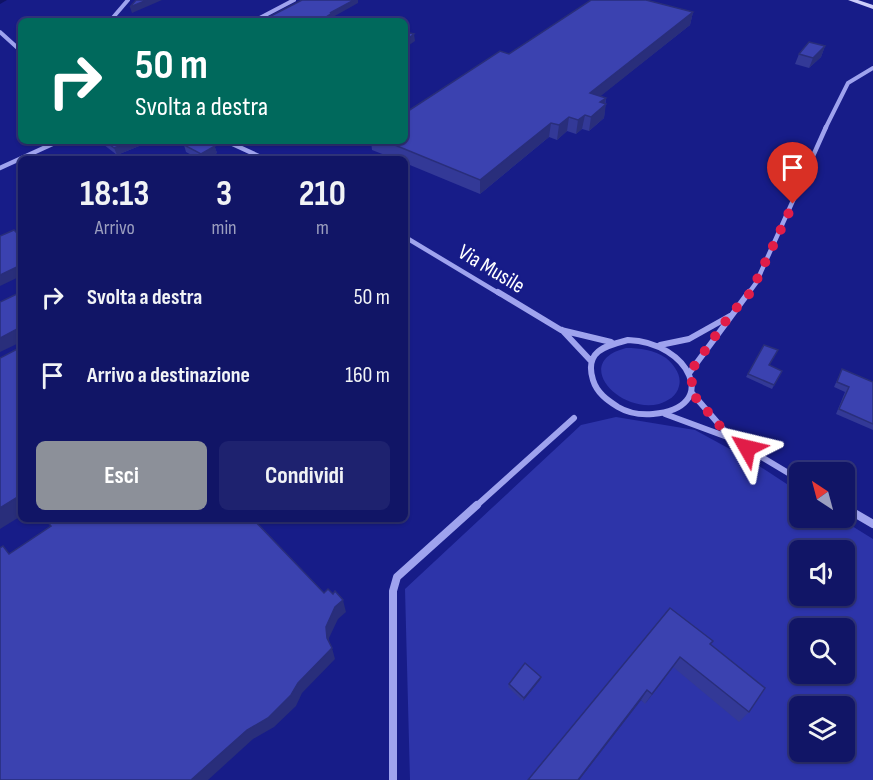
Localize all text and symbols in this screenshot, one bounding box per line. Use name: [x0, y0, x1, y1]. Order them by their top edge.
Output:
text: 50 m: [135, 40, 208, 91]
icon: right: [36, 42, 114, 120]
text: Svolta a destra: [135, 91, 268, 123]
pin: [767, 142, 818, 204]
icon: arrive: [776, 151, 809, 184]
text: 18:13: [80, 173, 149, 216]
text: 3: [216, 173, 232, 216]
text: 210: [299, 173, 346, 216]
text: Arrivo: [95, 216, 135, 240]
text: min: [212, 216, 237, 240]
text: m: [316, 216, 329, 240]
street label: Via Musile: [453, 239, 530, 300]
icon: right: [36, 281, 69, 314]
text: Svolta a destra: [87, 284, 202, 311]
text: 50 m: [354, 284, 390, 311]
icon: arrive: [36, 359, 69, 392]
text: Arrivo a destinazione: [87, 362, 250, 389]
text: 160 m: [345, 362, 390, 389]
position arrow: [715, 416, 779, 480]
button: Esci: [36, 441, 207, 510]
button: Condividi: [219, 441, 390, 510]
north arrow: [789, 462, 855, 528]
map controls: [789, 462, 855, 762]
button: sound: [789, 540, 855, 606]
button: search: [789, 618, 855, 684]
button: layers: [789, 696, 855, 762]

